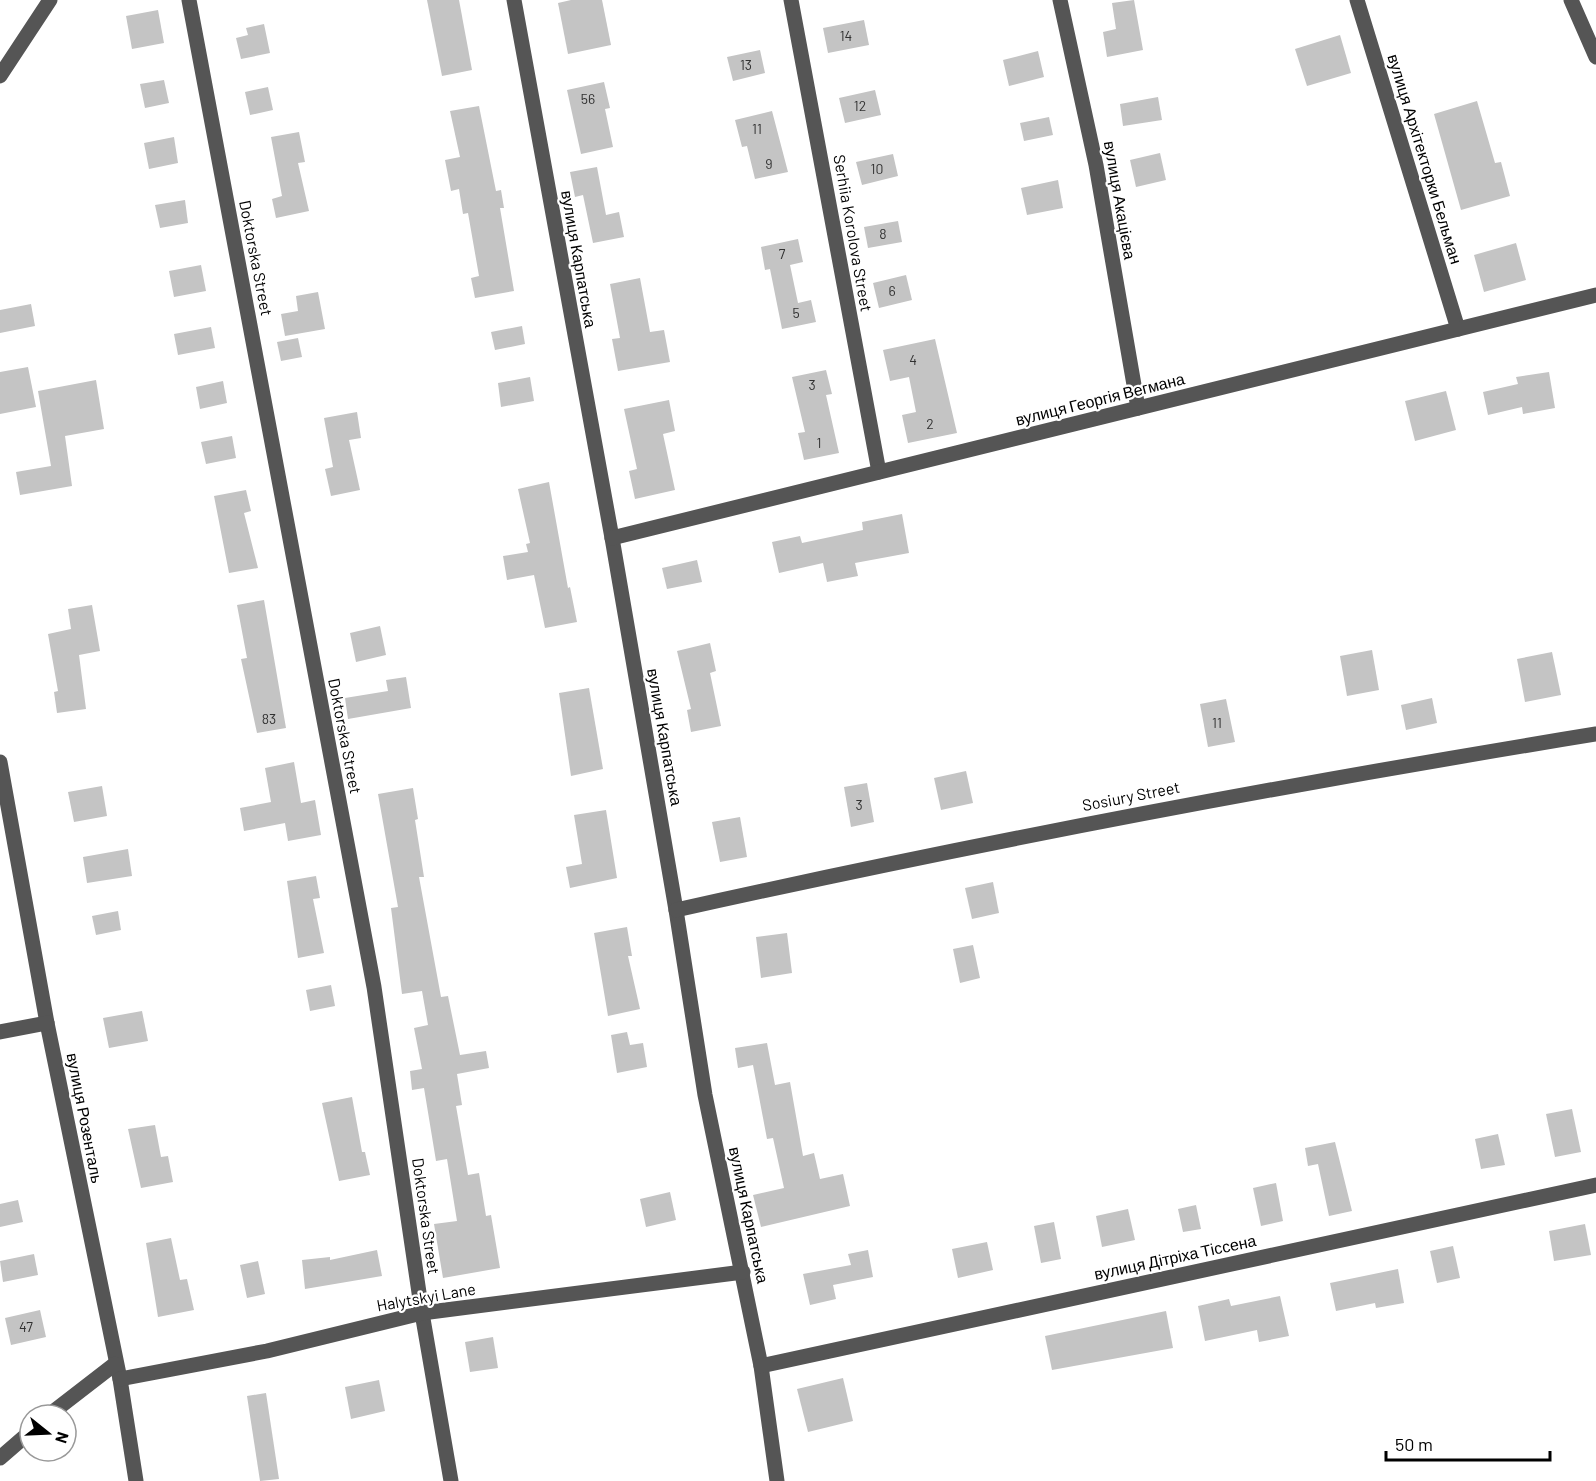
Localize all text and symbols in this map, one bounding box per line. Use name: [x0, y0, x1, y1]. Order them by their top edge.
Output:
house number: 14: [840, 27, 852, 44]
street label: вулиця Архітекторки Бельман: [1384, 52, 1467, 266]
house number: 13: [740, 56, 752, 73]
house number: 56: [581, 90, 595, 107]
house number: 12: [854, 97, 866, 114]
house number: 11: [752, 120, 762, 137]
street label: вулиця Акацієва: [1101, 139, 1140, 261]
street label: Serhiia Korolova Street: [830, 153, 877, 313]
house number: 9: [765, 155, 773, 172]
house number: 10: [871, 160, 883, 177]
street label: вулиця Карпатська: [558, 189, 601, 329]
street label: Doktorska Street: [236, 198, 277, 317]
house number: 8: [879, 225, 887, 242]
house number: 7: [779, 245, 786, 262]
house number: 6: [888, 282, 896, 299]
house number: 5: [792, 304, 800, 321]
house number: 4: [909, 351, 917, 368]
street label: вулиця Георгія Вегмана: [1013, 368, 1187, 429]
house number: 3: [808, 376, 816, 393]
house number: 2: [926, 415, 934, 432]
house number: 1: [817, 434, 821, 451]
street label: вулиця Карпатська: [644, 667, 687, 807]
street label: Doktorska Street: [325, 676, 366, 795]
house number: 83: [262, 710, 276, 727]
house number: 11: [1212, 714, 1222, 731]
street label: Sosiury Street: [1081, 777, 1181, 814]
house number: 3: [855, 796, 863, 813]
street label: вулиця Розенталь: [64, 1051, 107, 1185]
street label: вулиця Карпатська: [726, 1145, 773, 1285]
street label: Doktorska Street: [409, 1157, 444, 1275]
street label: вулиця Дітріха Тіссена: [1092, 1230, 1258, 1283]
street label: Halytskyi Lane: [375, 1278, 477, 1315]
house number: 47: [19, 1318, 33, 1335]
north arrow: [18, 1403, 78, 1463]
scale bar: [1386, 1424, 1550, 1462]
text: N: [52, 1430, 73, 1446]
text: 50 m: [1395, 1433, 1433, 1455]

